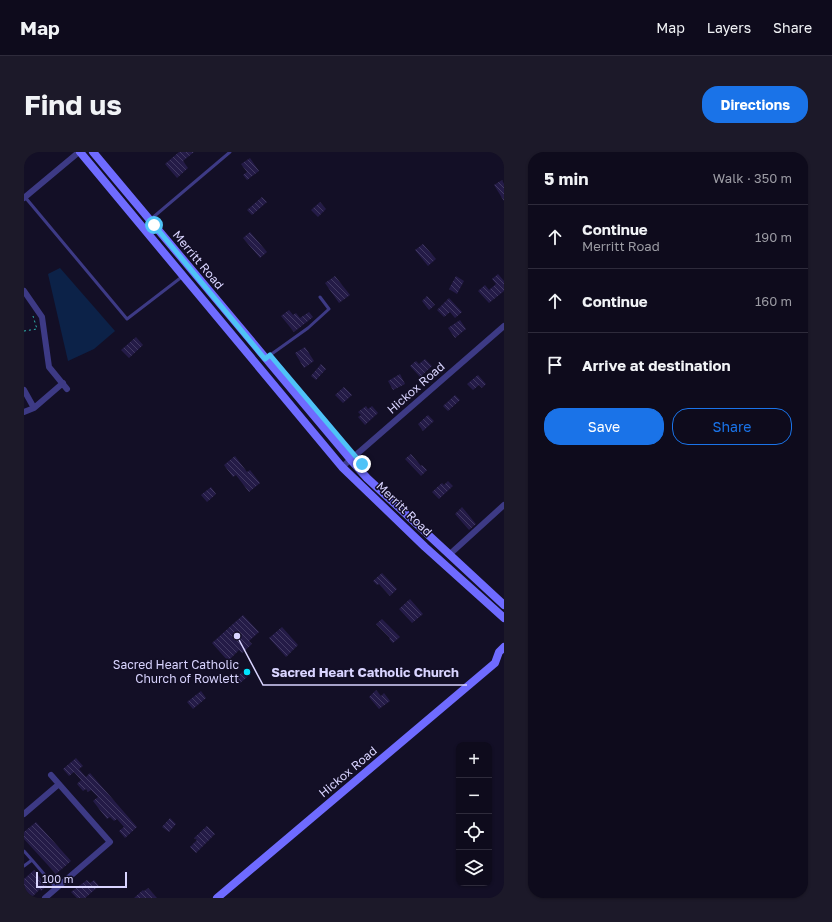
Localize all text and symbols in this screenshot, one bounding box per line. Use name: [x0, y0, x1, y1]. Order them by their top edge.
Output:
text: Map: [20, 16, 60, 39]
text: Map: [656, 19, 685, 36]
text: Layers: [707, 19, 751, 36]
text: Share: [773, 19, 812, 36]
button: Directions: [702, 86, 808, 123]
text: Find us: [24, 88, 122, 121]
text: 5 min: [544, 168, 588, 189]
text: Walk · 350 m: [713, 170, 792, 186]
route start: [145, 216, 163, 234]
text: Continue: [582, 220, 648, 238]
icon: ahead: [544, 226, 566, 248]
street label: Merritt Road: [170, 227, 227, 292]
text: 190 m: [755, 229, 792, 245]
text: Merritt Road: [582, 238, 660, 254]
icon: ahead: [544, 290, 566, 312]
text: Continue: [582, 292, 648, 310]
text: 160 m: [755, 293, 792, 309]
icon: arrive: [544, 354, 566, 376]
text: Arrive at destination: [582, 356, 731, 374]
street label: Hickox Road: [384, 359, 448, 417]
button: Save: [544, 408, 664, 445]
button: Share: [672, 408, 792, 445]
route end: [353, 455, 371, 473]
street label: Merritt Road: [373, 478, 435, 539]
place label: Sacred Heart Catholic Church of Rowlett: [113, 657, 239, 686]
callout: Sacred Heart Catholic Church: [263, 660, 467, 685]
text: Sacred Heart Catholic Church: [271, 664, 459, 680]
marker: Sacred Heart Catholic Church of Rowlett: [242, 667, 252, 677]
map controls: [456, 742, 492, 886]
button: +: [456, 742, 492, 778]
street label: Hickox Road: [316, 743, 380, 800]
button: −: [456, 778, 492, 814]
button: locate: [456, 814, 492, 850]
button: layers: [456, 850, 492, 886]
scale bar: [36, 870, 127, 889]
text: 100 m: [42, 872, 73, 885]

